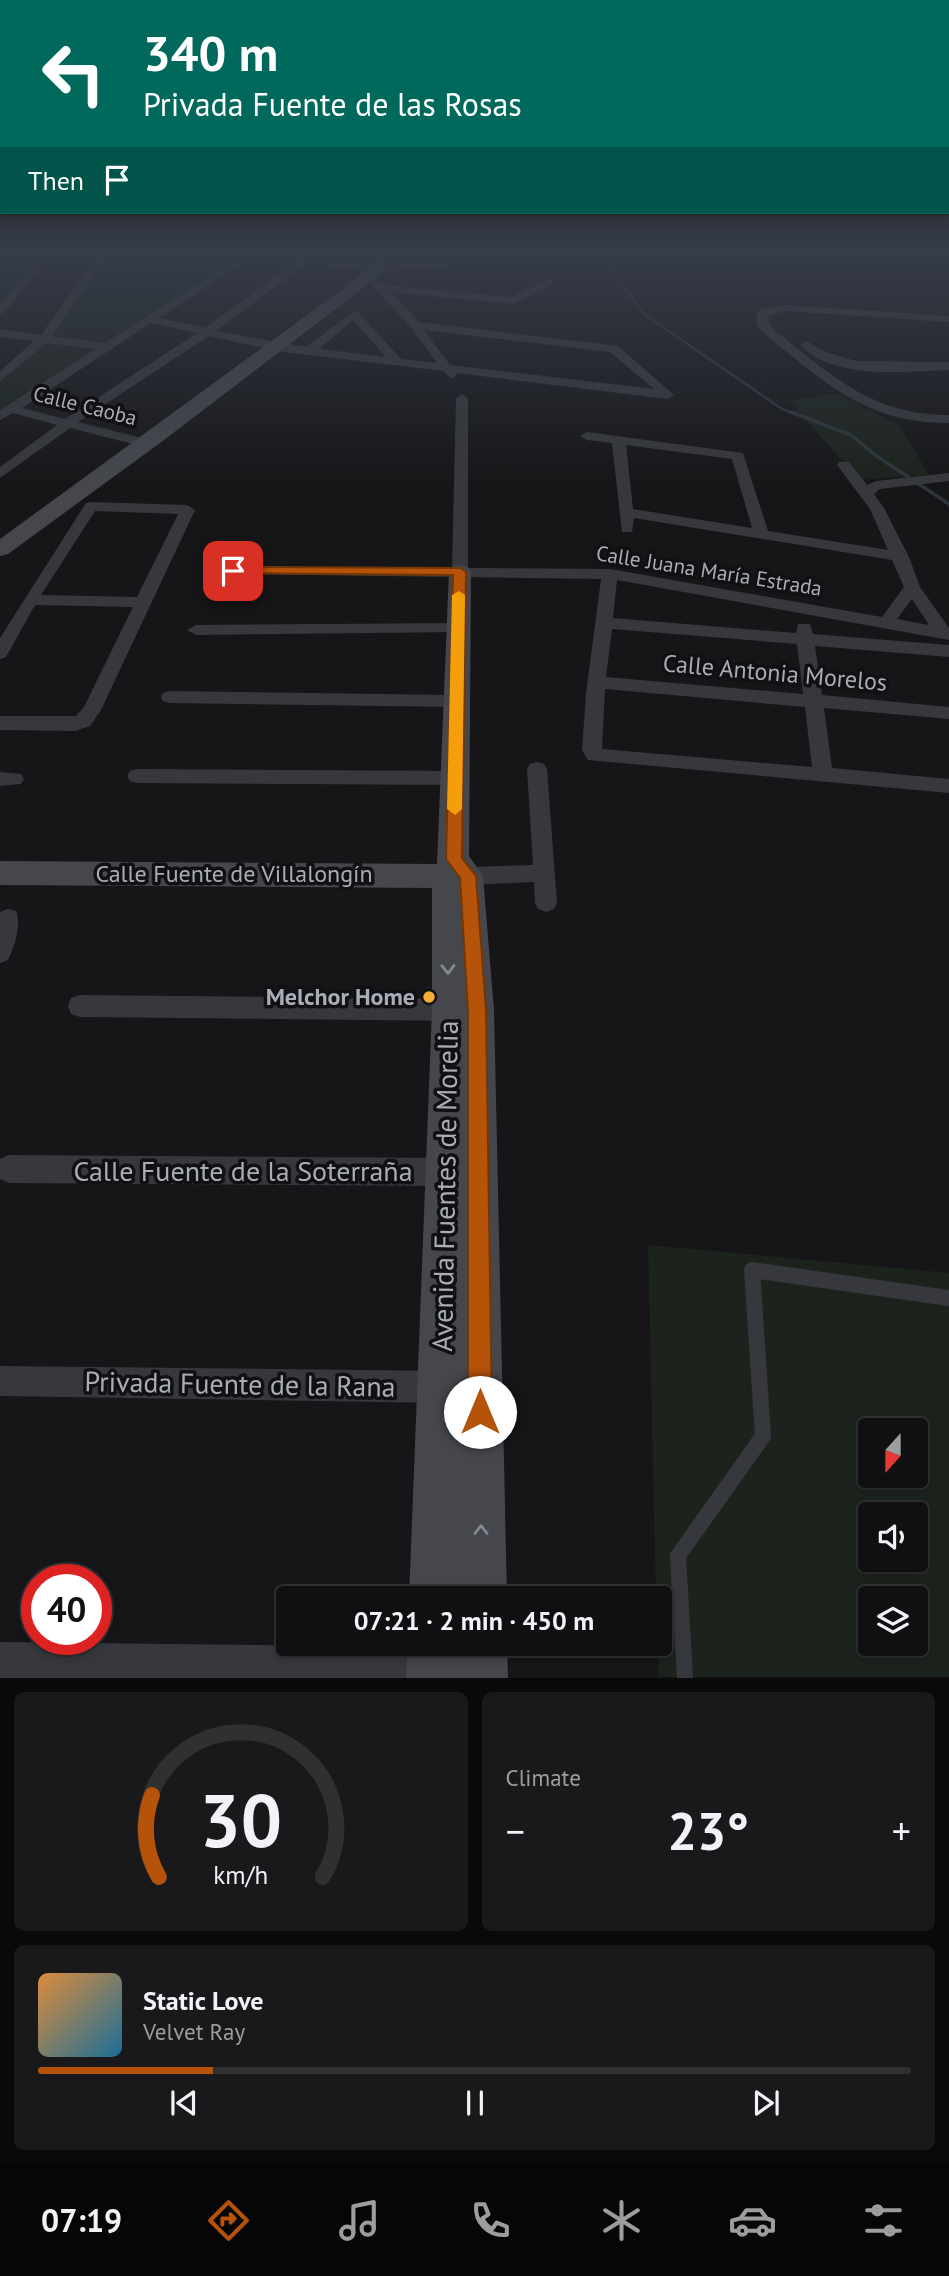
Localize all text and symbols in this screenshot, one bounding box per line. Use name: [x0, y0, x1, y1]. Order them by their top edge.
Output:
text: 340 m: [143, 21, 278, 85]
icon: left: [28, 28, 119, 119]
text: Privada Fuente de las Rosas: [143, 83, 522, 125]
icon: arrive: [98, 161, 136, 199]
text: Then: [28, 164, 84, 197]
street label: Calle Caoba: [31, 380, 140, 431]
street label: Calle Juana María Estrada: [594, 539, 824, 602]
pin: [203, 541, 263, 601]
icon: arrive: [214, 552, 252, 590]
street label: Calle Antonia Morelos: [662, 647, 888, 698]
street label: Calle Fuente de Villalongín: [95, 858, 373, 889]
one-way arrow: [440, 964, 456, 975]
place label: Melchor Home: [266, 981, 415, 1012]
marker: Melchor Home: [421, 989, 437, 1005]
street label: Avenida Fuentes de Morelia: [423, 1020, 466, 1352]
street label: Calle Fuente de la Soterraña: [73, 1152, 413, 1189]
street label: Privada Fuente de la Rana: [84, 1362, 396, 1405]
position arrow: [443, 1375, 517, 1449]
north arrow: [858, 1418, 928, 1488]
map controls: [858, 1418, 928, 1656]
button: sound: [858, 1502, 928, 1572]
one-way arrow: [473, 1524, 489, 1534]
speed limit sign: 40: [21, 1564, 112, 1655]
button: layers: [858, 1586, 928, 1656]
text: 07:21 · 2 min · 450 m: [354, 1604, 594, 1637]
text: Climate: [506, 1763, 581, 1792]
text: 30: [199, 1774, 282, 1868]
text: 23°: [667, 1797, 749, 1864]
text: −: [506, 1806, 525, 1855]
text: +: [892, 1806, 911, 1855]
text: km/h: [213, 1859, 268, 1891]
text: Static Love: [143, 1984, 264, 2017]
text: Velvet Ray: [143, 2017, 245, 2046]
icon: previous: [165, 2084, 203, 2122]
icon: pause: [456, 2084, 494, 2122]
icon: next: [747, 2084, 785, 2122]
icon: directions: [204, 2196, 253, 2245]
icon: music: [335, 2196, 384, 2245]
icon: phone: [466, 2196, 515, 2245]
icon: climate: [597, 2196, 646, 2245]
icon: car: [728, 2196, 777, 2245]
icon: filters: [859, 2196, 908, 2245]
text: 07:19: [41, 2199, 122, 2241]

